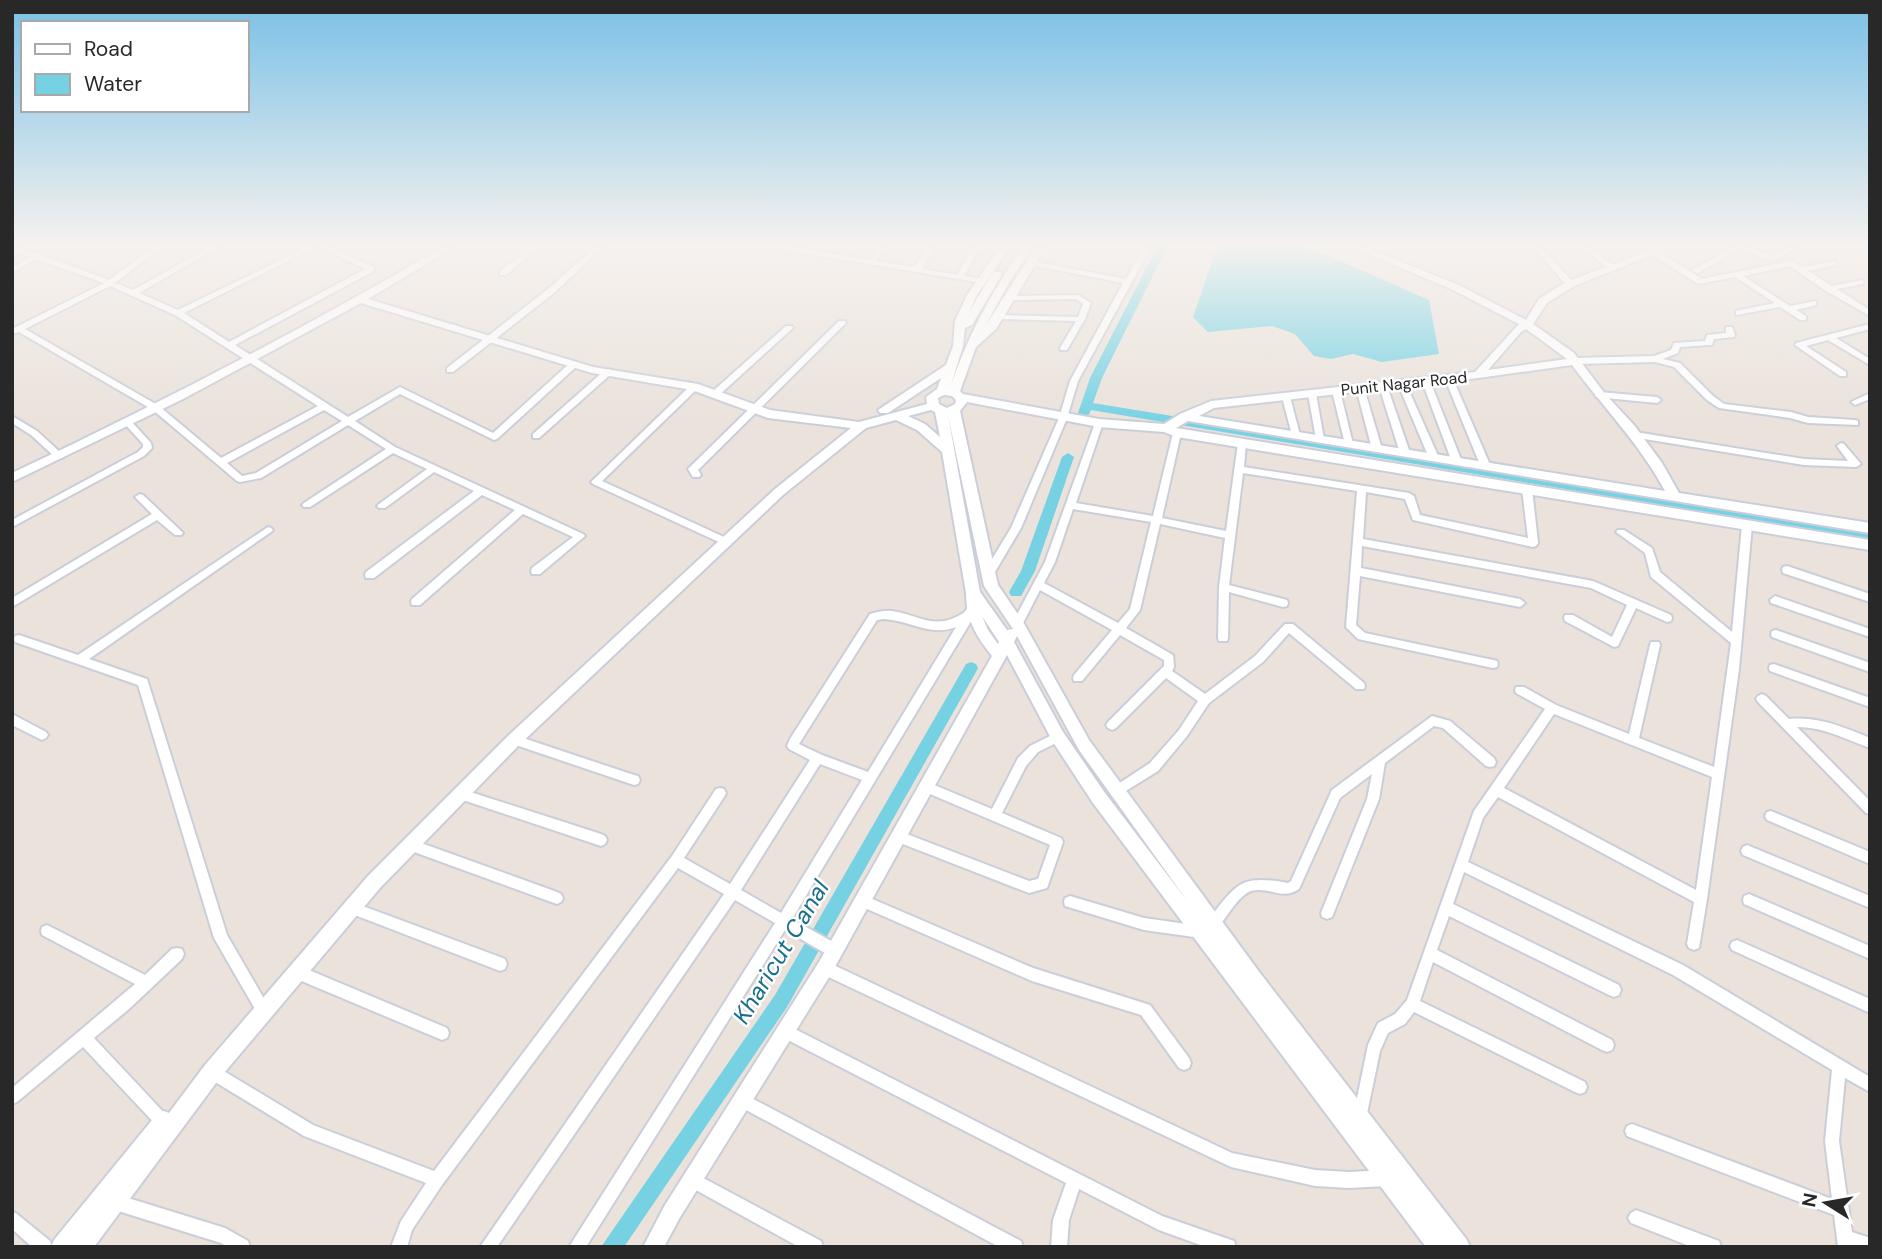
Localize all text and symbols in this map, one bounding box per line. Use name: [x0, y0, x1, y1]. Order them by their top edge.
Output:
legend: [21, 21, 248, 112]
text: Road: [84, 35, 133, 63]
text: Water: [84, 70, 142, 98]
street label: Punit Nagar Road: [1340, 366, 1468, 401]
water label: Kharicut Canal: [725, 874, 836, 1029]
north arrow: [1791, 1168, 1861, 1238]
text: N: [1796, 1191, 1823, 1209]

